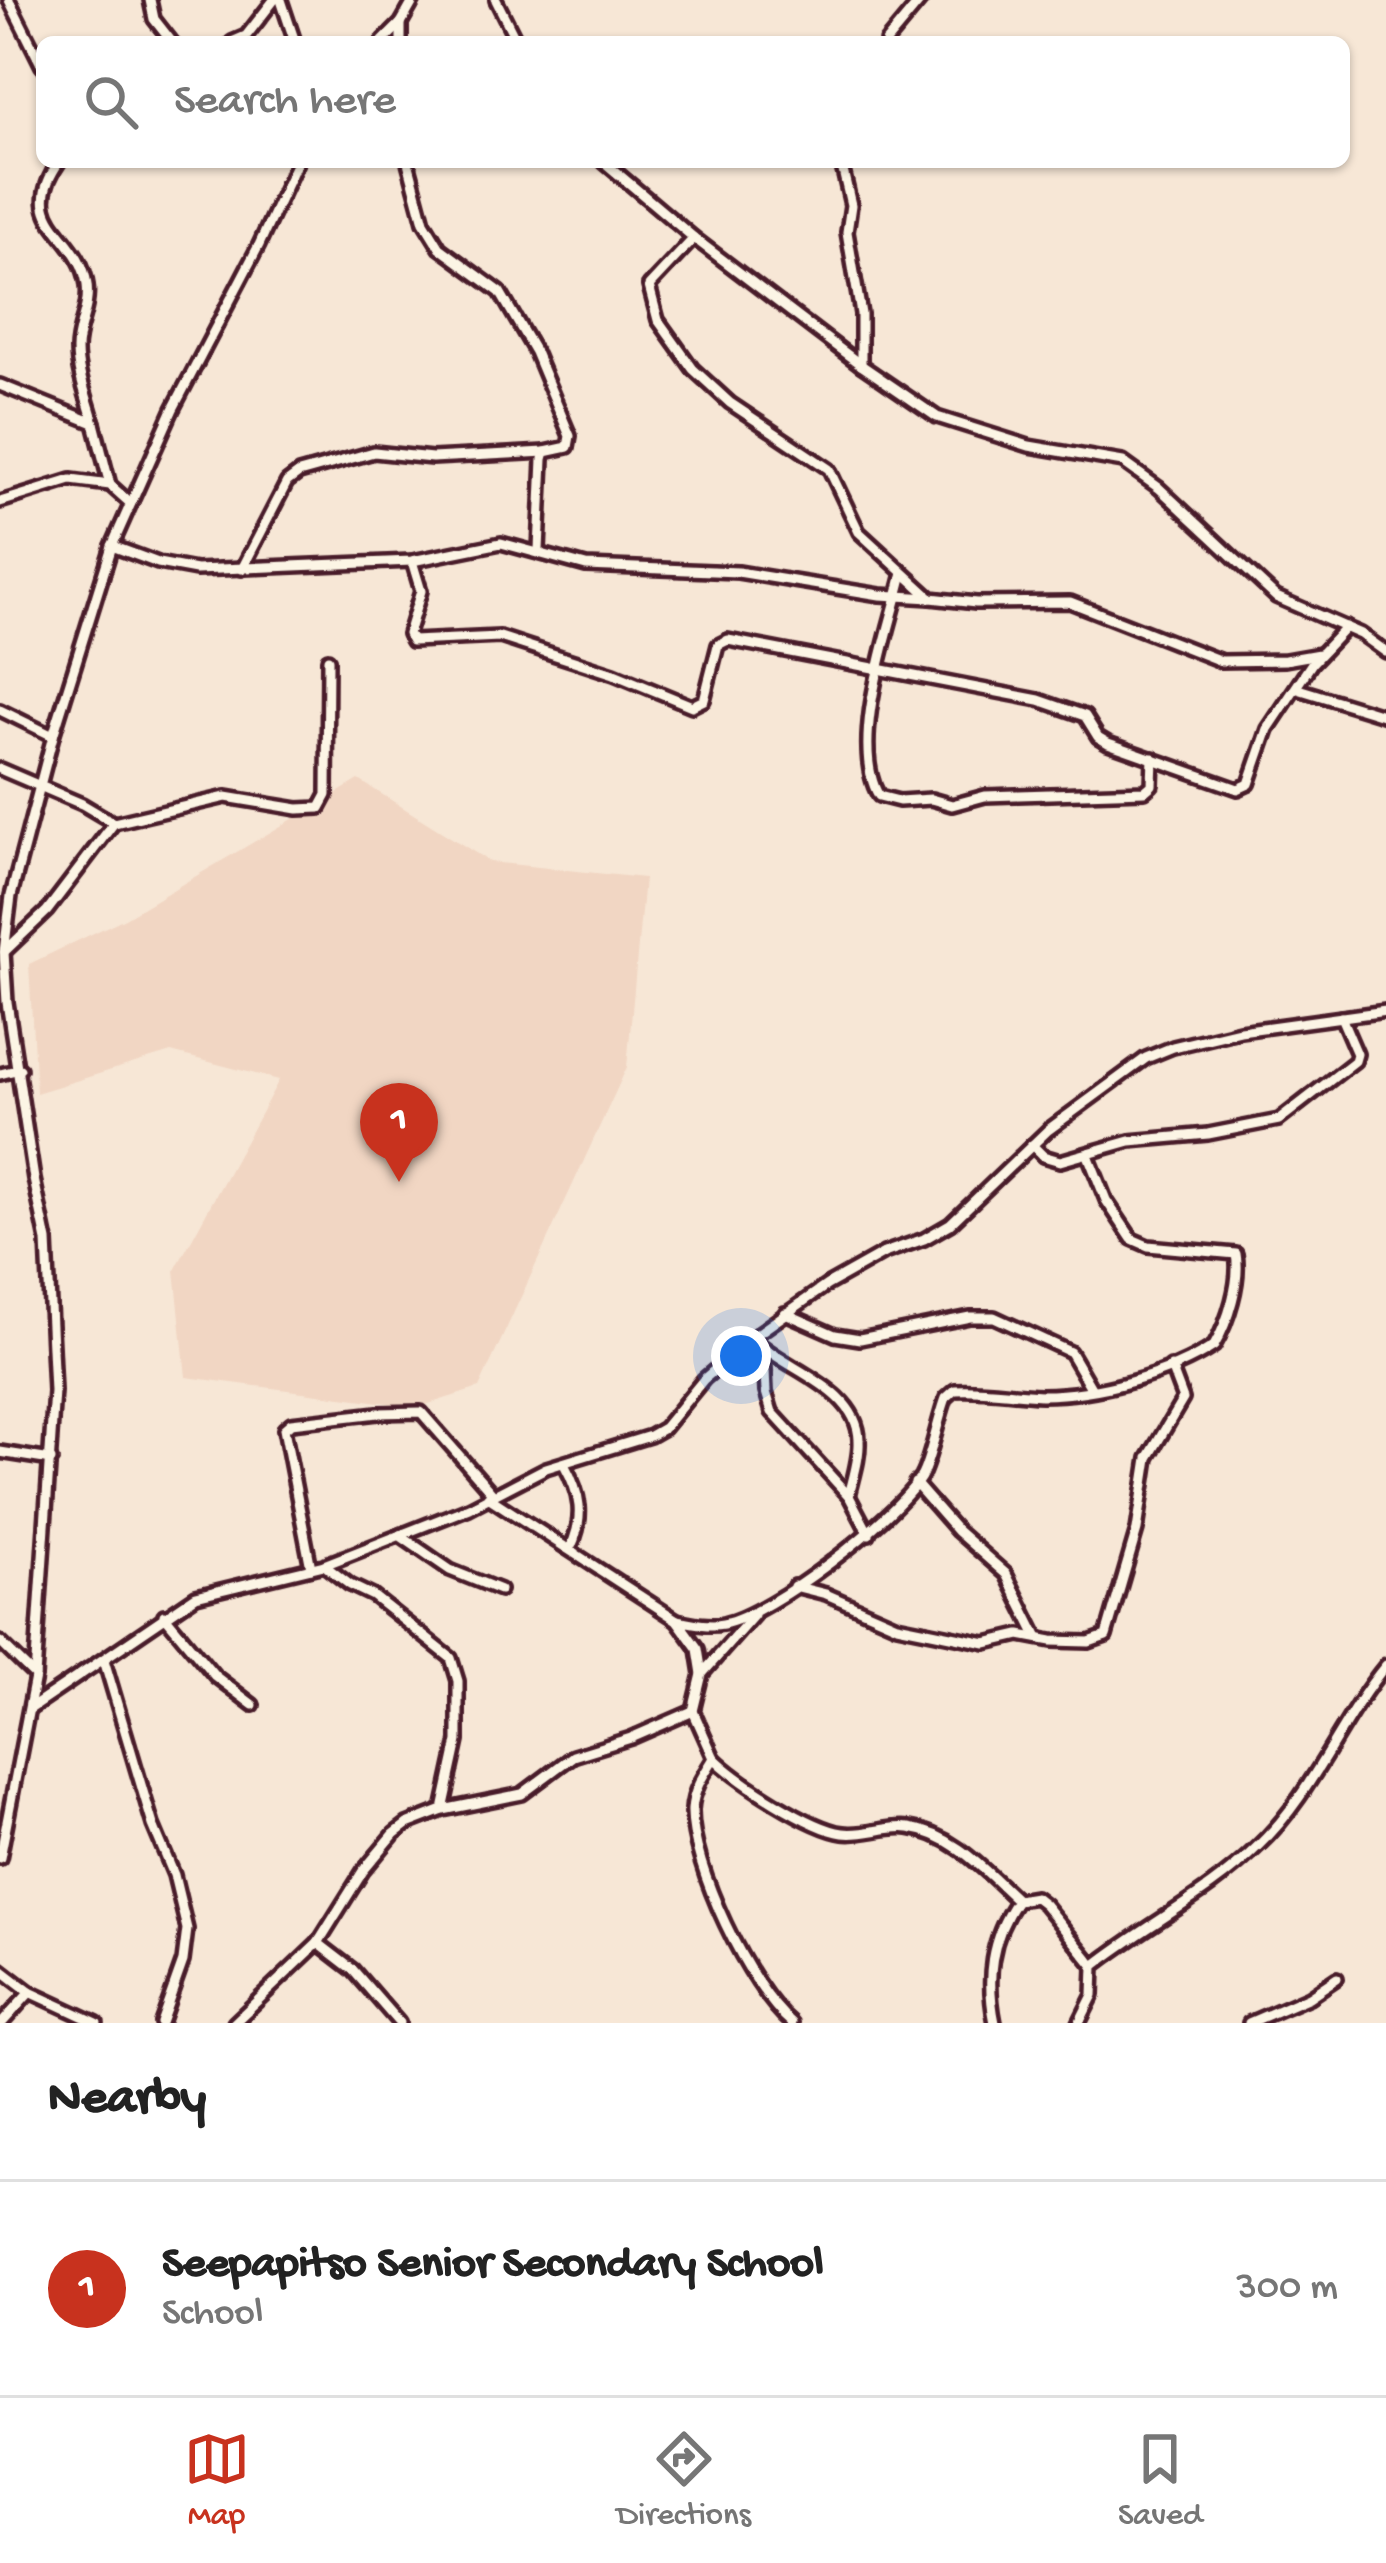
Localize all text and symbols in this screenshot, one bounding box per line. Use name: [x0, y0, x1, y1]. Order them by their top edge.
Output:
search box: [36, 36, 1350, 168]
icon: search: [78, 69, 144, 135]
text: Search here: [174, 76, 396, 129]
pin: 1: [360, 1083, 438, 1182]
your location: [711, 1326, 771, 1386]
text: Nearby: [48, 2071, 206, 2131]
text: Seepapitso Senior Secondary School: [162, 2239, 824, 2292]
text: 1: [79, 2266, 95, 2312]
text: 300 m: [1237, 2266, 1338, 2312]
text: School: [162, 2292, 263, 2338]
tab: Map: [184, 2426, 250, 2536]
tab: Directions: [617, 2426, 751, 2536]
tab: Saved: [1118, 2426, 1202, 2536]

